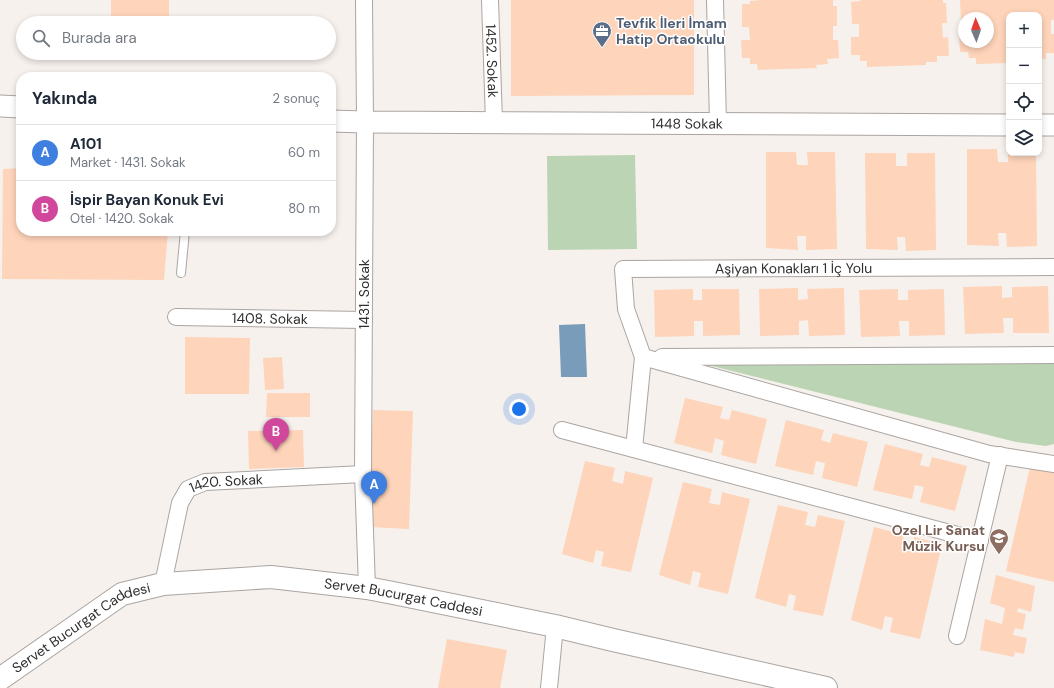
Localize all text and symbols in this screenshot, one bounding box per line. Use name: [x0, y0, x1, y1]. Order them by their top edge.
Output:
north arrow: [958, 12, 994, 48]
map controls: [1006, 12, 1042, 156]
button: +: [1006, 12, 1042, 48]
place label: Tevfik İleri İmam Hatip Ortaokulu: [616, 14, 727, 48]
search box: [16, 16, 336, 60]
office icon: Tevfik İleri İmam Hatip Ortaokulu: [591, 20, 613, 48]
street label: 1452. Sokak: [482, 24, 502, 98]
icon: search: [30, 27, 52, 49]
text: Burada ara: [62, 28, 137, 48]
button: −: [1006, 48, 1042, 84]
button: locate: [1006, 84, 1042, 120]
text: Yakında: [32, 87, 97, 109]
text: 2 sonuç: [272, 90, 320, 107]
street label: 1448 Sokak: [651, 114, 723, 133]
button: layers: [1006, 120, 1042, 156]
text: A101: [70, 134, 102, 154]
text: A: [40, 144, 50, 161]
text: 60 m: [288, 144, 320, 161]
text: Market · 1431. Sokak: [70, 154, 186, 171]
text: İspir Bayan Konuk Evi: [70, 190, 224, 210]
text: B: [41, 200, 49, 217]
text: 80 m: [288, 200, 320, 217]
text: Otel · 1420. Sokak: [70, 210, 174, 227]
street label: 1431. Sokak: [355, 259, 373, 329]
street label: Aşiyan Konakları 1 İç Yolu: [715, 259, 872, 278]
street label: 1408. Sokak: [232, 309, 308, 328]
your location: [509, 399, 529, 419]
pin: B: [263, 418, 289, 451]
street label: 1420. Sokak: [186, 470, 263, 497]
pin: A: [361, 471, 387, 504]
place label: Ozel Lir Sanat Müzik Kursu: [892, 521, 985, 555]
school or university icon: Ozel Lir Sanat Müzik Kursu: [988, 527, 1010, 555]
street label: Servet Bucurgat Caddesi: [323, 574, 484, 620]
street label: Servet Bucurgat Caddesi: [9, 578, 152, 677]

